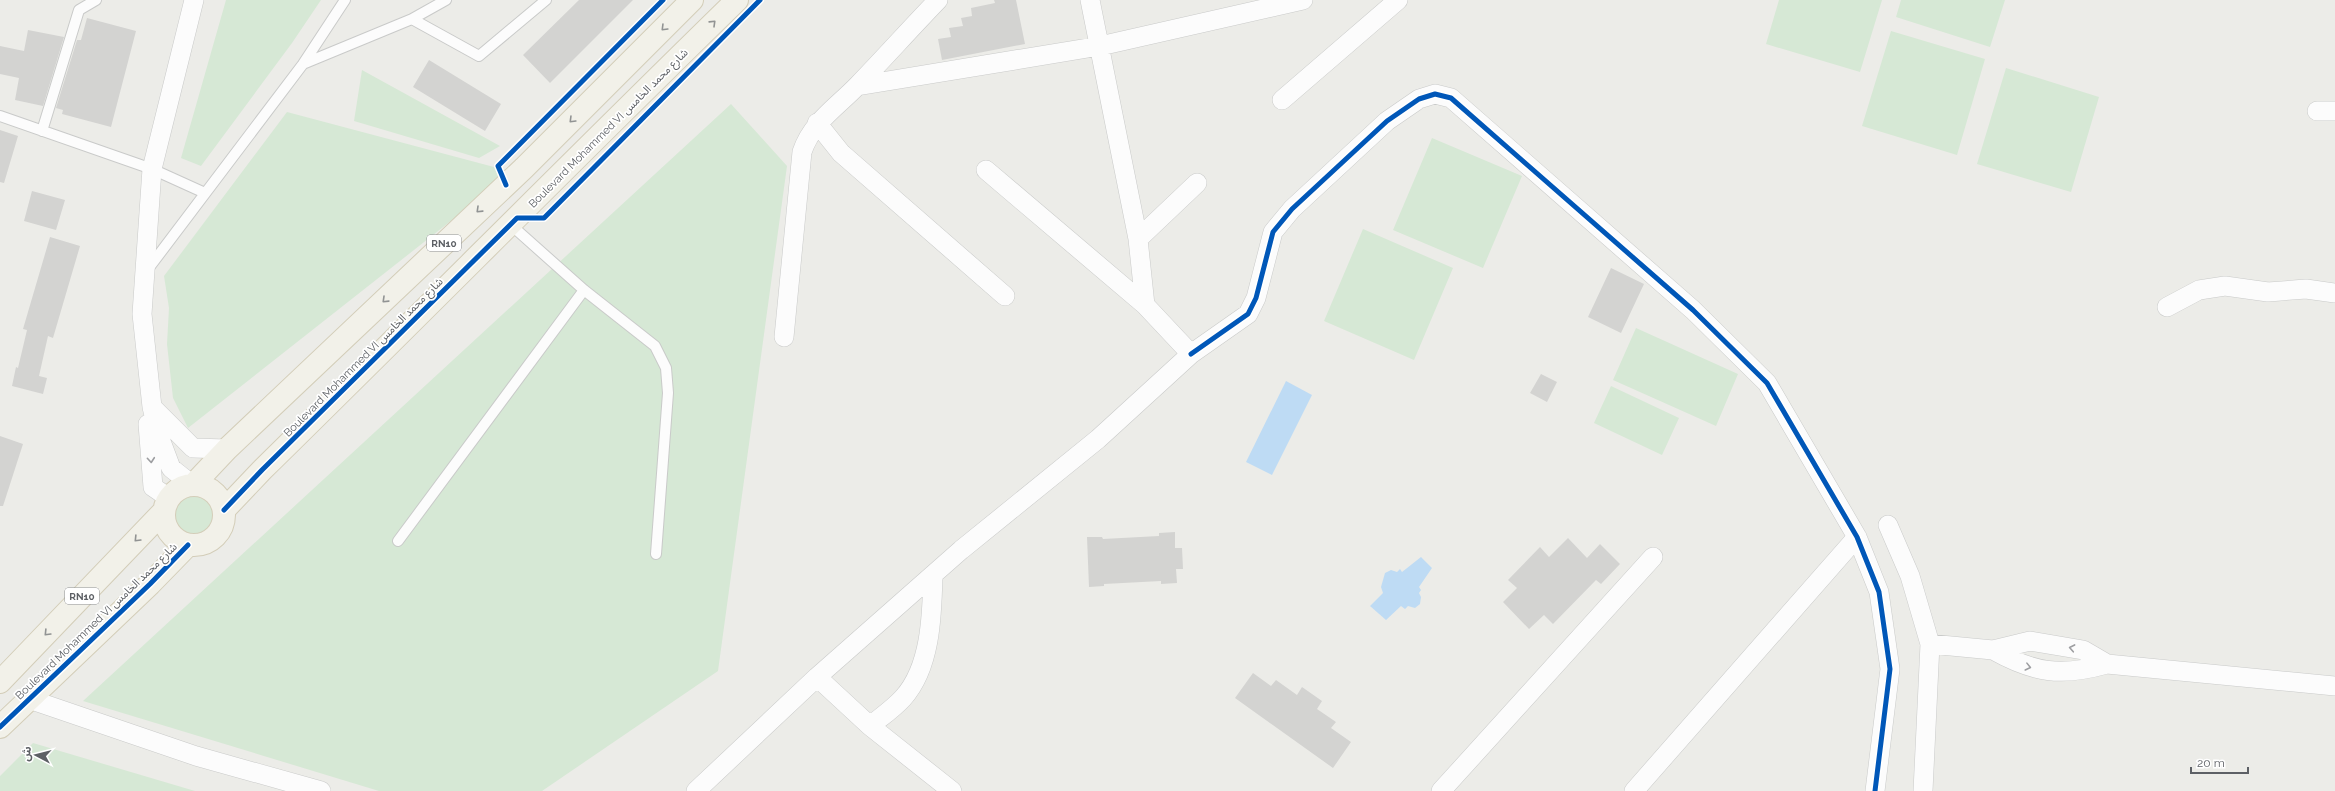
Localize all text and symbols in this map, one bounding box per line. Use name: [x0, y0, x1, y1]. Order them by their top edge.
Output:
one-way arrow: [708, 20, 716, 28]
one-way arrow: [661, 23, 669, 31]
street label: Boulevard Mohammed VI شارع محمد الخامس: [526, 46, 692, 211]
one-way arrow: [570, 115, 577, 123]
one-way arrow: [476, 205, 484, 213]
road number: RN10: [427, 235, 461, 251]
street label: Boulevard Mohammed VI شارع محمد الخامس: [281, 275, 447, 440]
one-way arrow: [382, 295, 390, 302]
one-way arrow: [147, 457, 156, 463]
one-way arrow: [134, 534, 142, 542]
street label: Boulevard Mohammed VI شارع محمد الخامس: [13, 540, 181, 703]
road number: RN10: [65, 588, 99, 604]
one-way arrow: [44, 628, 52, 636]
one-way arrow: [2069, 644, 2075, 653]
one-way arrow: [2024, 662, 2031, 670]
north arrow: [16, 735, 56, 775]
text: ش: [19, 746, 34, 762]
scale bar: [2191, 749, 2248, 775]
text: 20 m: [2197, 756, 2225, 770]

